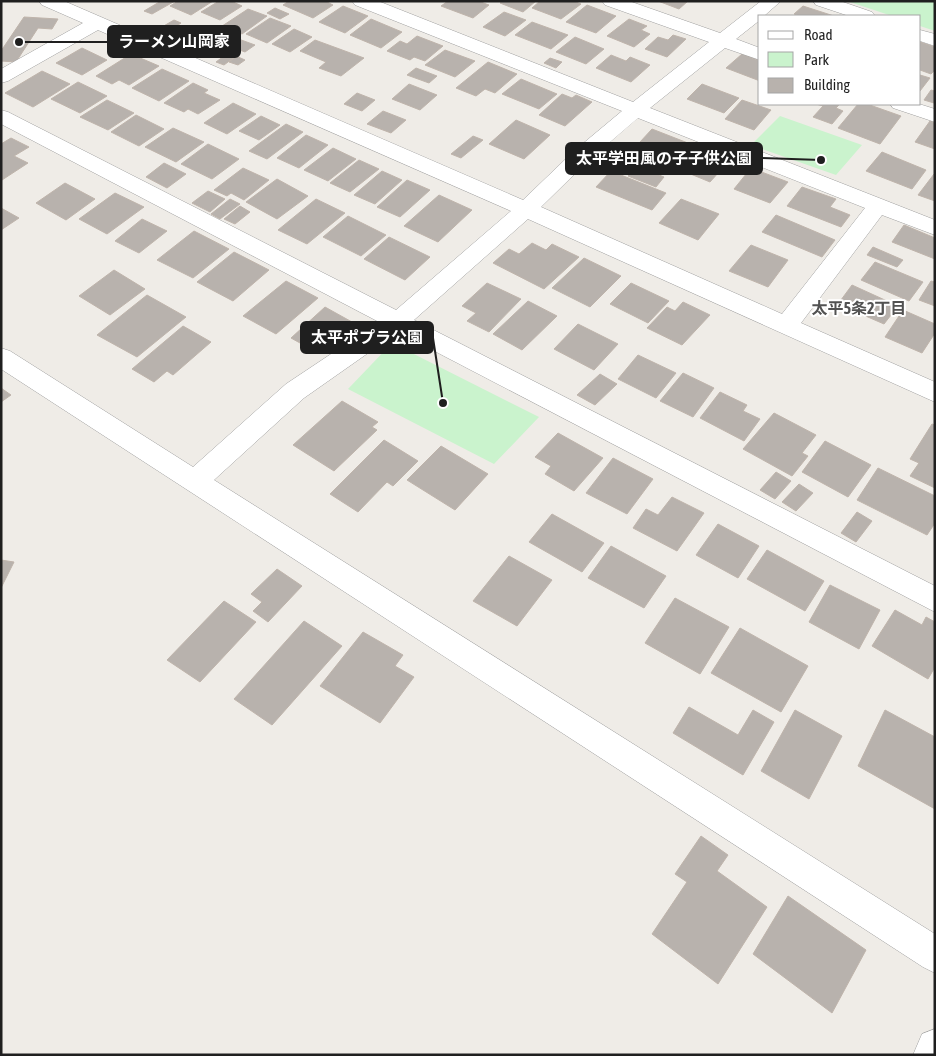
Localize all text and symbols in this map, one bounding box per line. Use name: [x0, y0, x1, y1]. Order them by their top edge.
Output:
legend: [758, 15, 921, 105]
callout: ラーメン山岡家: [108, 26, 240, 57]
text: Road: [804, 26, 833, 43]
text: ラーメン山岡家: [118, 32, 230, 50]
text: Park: [804, 51, 829, 68]
text: Building: [804, 76, 850, 93]
callout: 太平学田風の子子供公園: [566, 143, 762, 174]
text: 太平学田風の子子供公園: [576, 149, 752, 167]
district label: 太平5条2丁目: [811, 299, 907, 317]
callout: 太平ポプラ公園: [301, 322, 433, 353]
text: 太平ポプラ公園: [311, 328, 423, 346]

